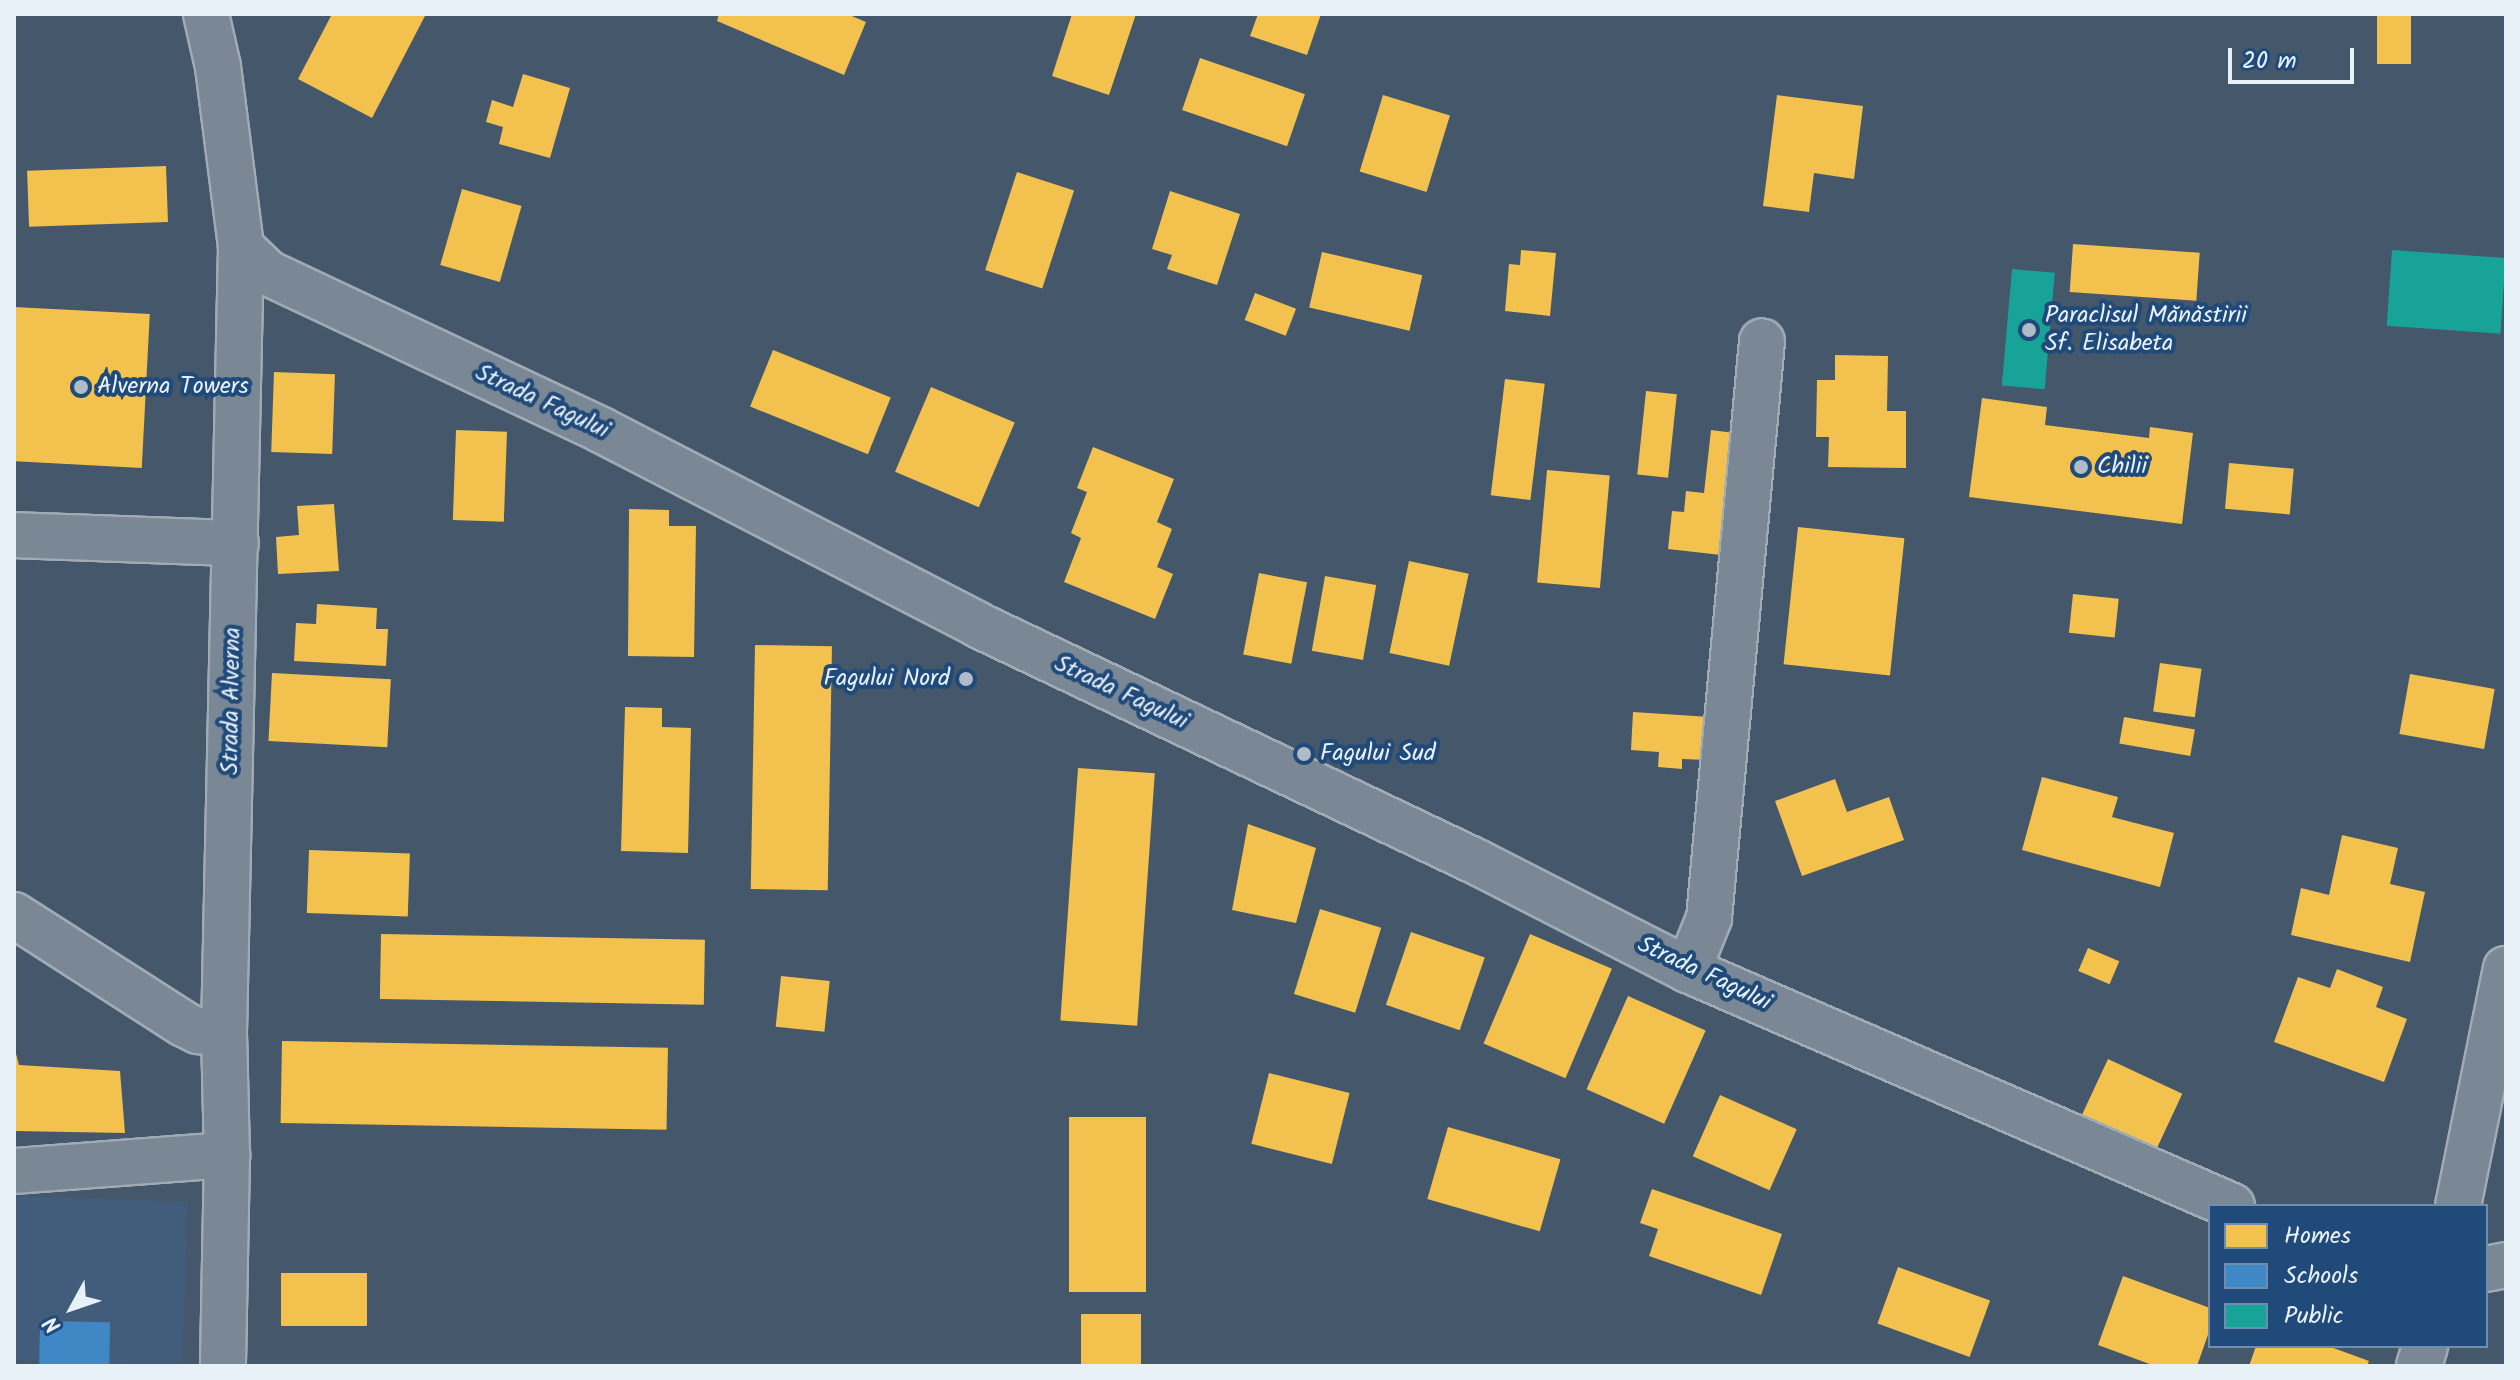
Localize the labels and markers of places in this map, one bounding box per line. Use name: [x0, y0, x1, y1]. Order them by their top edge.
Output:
place label: Paraclisul Mănăstirii Sf. Elisabeta: [2045, 302, 2247, 358]
marker: Paraclisul Mănăstirii Sf. Elisabeta: [2020, 321, 2038, 339]
place label: Alverna Towers: [97, 373, 249, 401]
marker: Alverna Towers: [72, 378, 90, 396]
place label: Chilii: [2097, 453, 2147, 481]
marker: Chilii: [2072, 458, 2090, 476]
place label: Fagului Nord: [823, 665, 950, 693]
marker: Fagului Nord: [957, 670, 975, 688]
place label: Fagului Sud: [1320, 740, 1436, 768]
marker: Fagului Sud: [1295, 745, 1313, 763]

